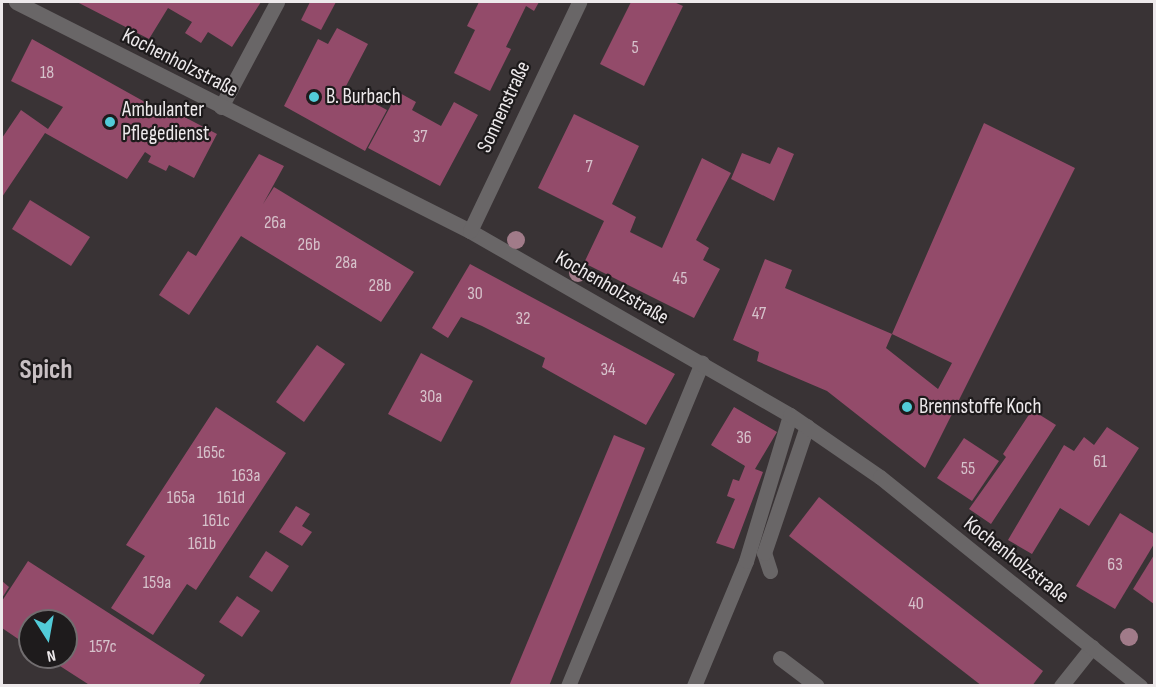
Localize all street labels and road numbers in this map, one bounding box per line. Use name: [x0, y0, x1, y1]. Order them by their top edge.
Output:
street label: Kochenholzstraße: [118, 23, 242, 103]
street label: Sonnenstraße: [472, 57, 536, 157]
street label: Kochenholzstraße: [551, 245, 673, 331]
street label: Kochenholzstraße: [958, 511, 1074, 609]

